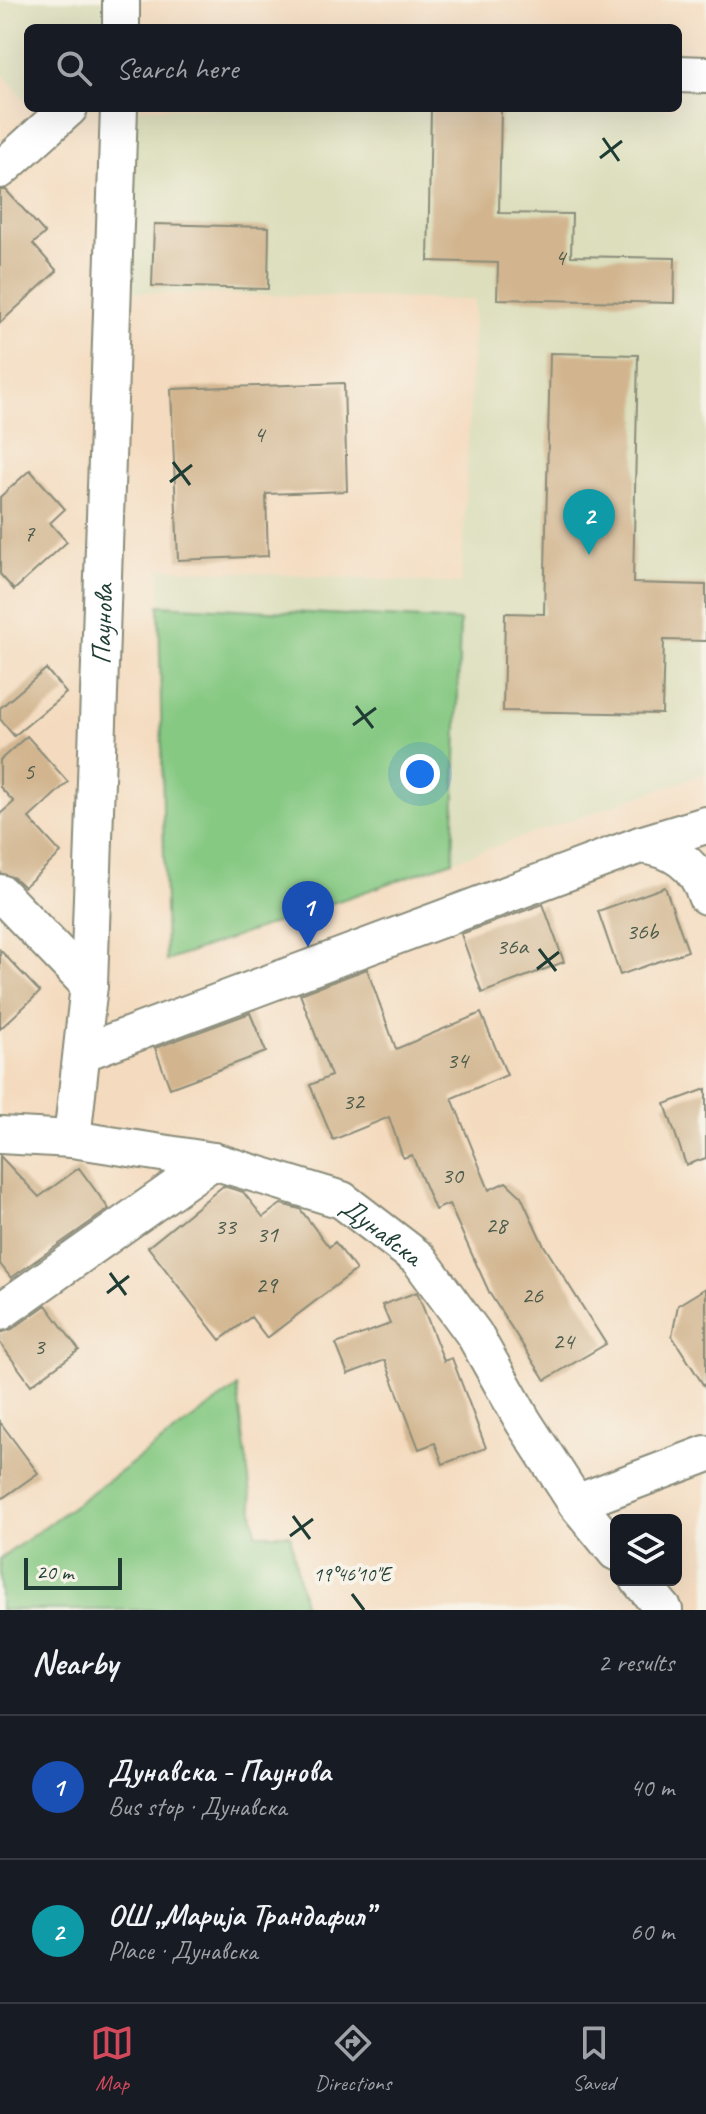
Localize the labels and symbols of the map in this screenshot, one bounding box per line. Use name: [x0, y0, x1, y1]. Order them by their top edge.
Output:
house number: 4: [555, 242, 568, 272]
house number: 4: [254, 419, 267, 449]
pin: 2: [563, 489, 615, 555]
house number: 7: [24, 518, 36, 548]
street label: Паунова: [82, 582, 120, 665]
your location: [400, 754, 440, 794]
house number: 5: [24, 756, 36, 786]
pin: 1: [282, 881, 334, 947]
house number: 36b: [626, 916, 660, 946]
house number: 36a: [496, 931, 530, 961]
house number: 34: [446, 1045, 470, 1075]
house number: 32: [342, 1086, 366, 1116]
house number: 30: [441, 1160, 465, 1190]
street label: Дунавска: [334, 1189, 432, 1274]
house number: 28: [485, 1210, 509, 1240]
house number: 33: [214, 1211, 238, 1241]
house number: 31: [256, 1219, 279, 1249]
house number: 29: [255, 1270, 279, 1300]
house number: 26: [521, 1280, 544, 1310]
house number: 24: [552, 1326, 576, 1356]
house number: 3: [34, 1331, 47, 1361]
scale bar: [24, 1554, 122, 1590]
text: 19°46'10"E: [313, 1562, 393, 1587]

